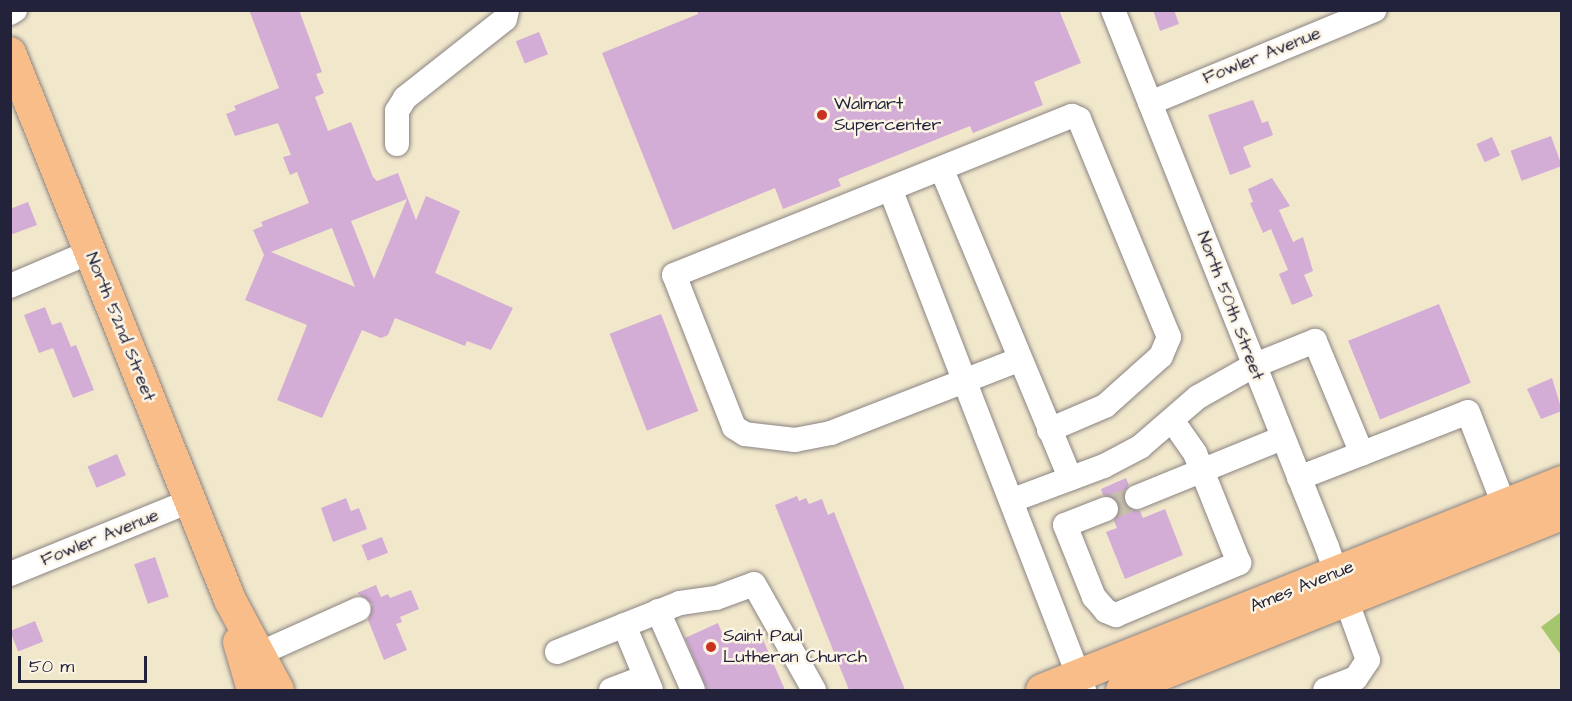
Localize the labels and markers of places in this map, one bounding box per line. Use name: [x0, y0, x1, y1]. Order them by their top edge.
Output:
place label: Walmart Supercenter: [834, 94, 941, 136]
marker: Walmart Supercenter: [815, 108, 829, 122]
place label: Saint Paul Lutheran Church: [723, 626, 867, 668]
marker: Saint Paul Lutheran Church: [704, 640, 718, 654]

